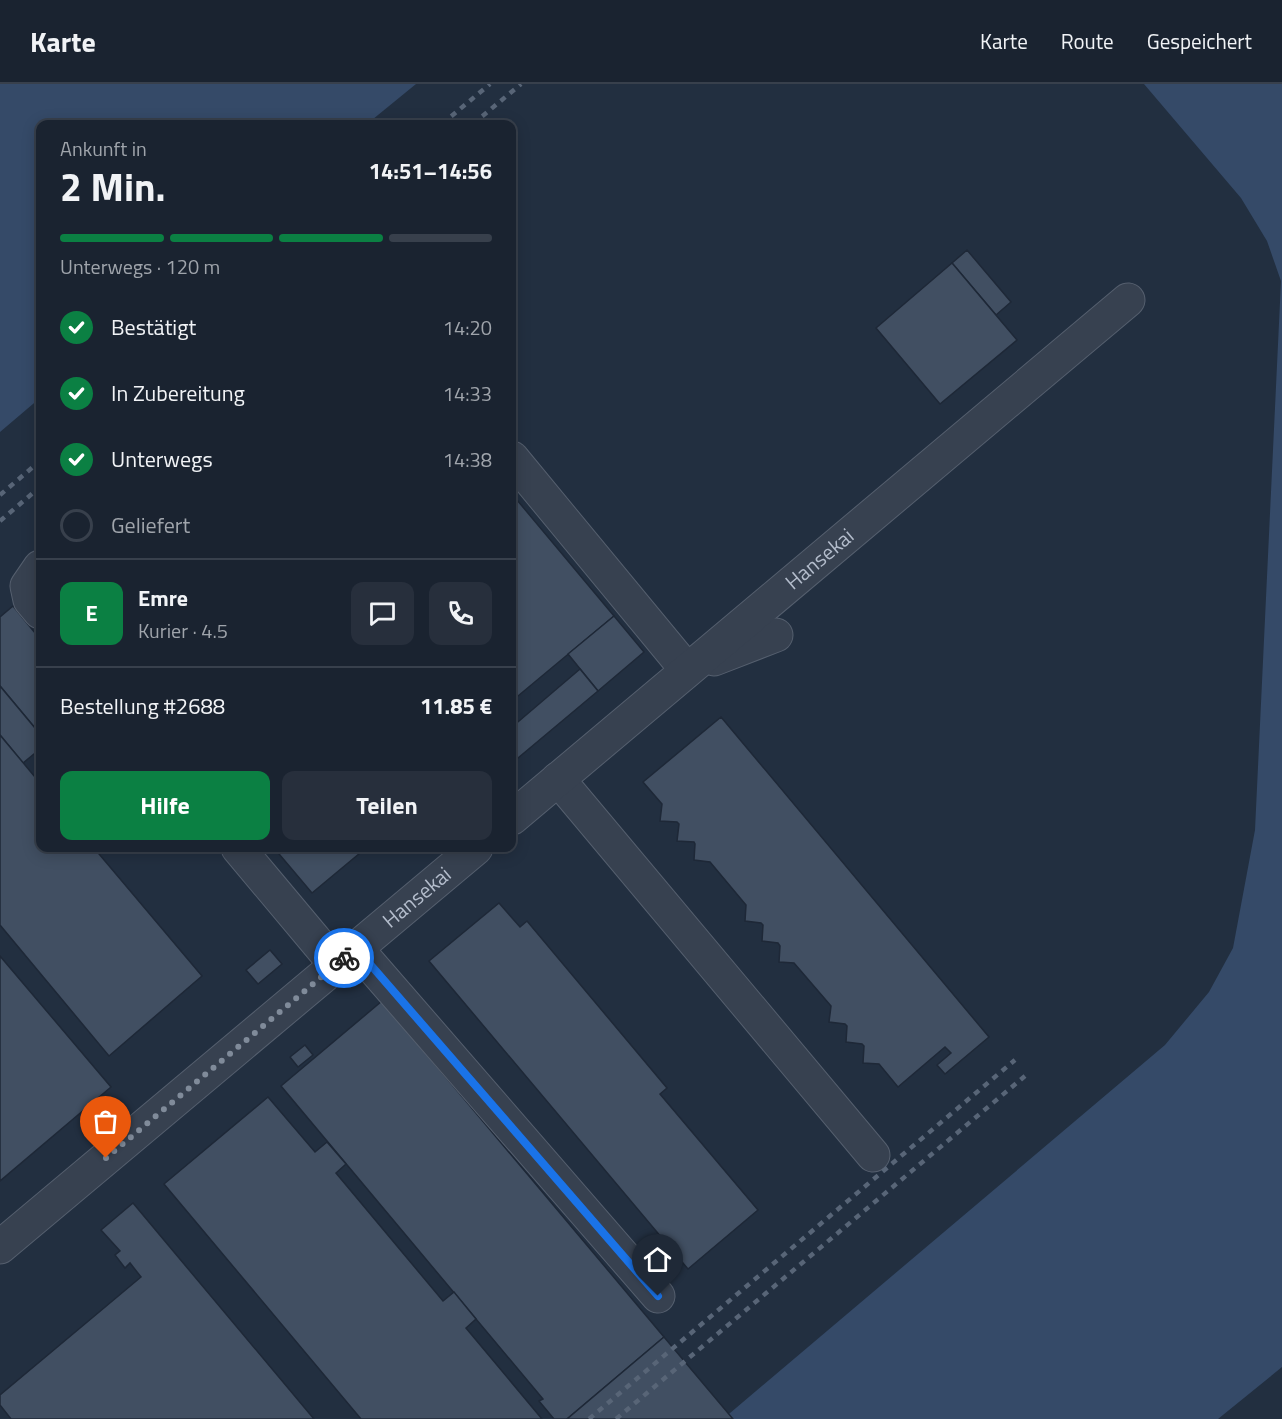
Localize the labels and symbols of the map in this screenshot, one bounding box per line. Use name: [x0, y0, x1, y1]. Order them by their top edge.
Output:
street label: Hansekai: [778, 520, 861, 597]
street label: Hansekai: [375, 858, 458, 935]
courier: [314, 928, 374, 988]
pin: [80, 1096, 131, 1158]
pin: [632, 1234, 683, 1296]

